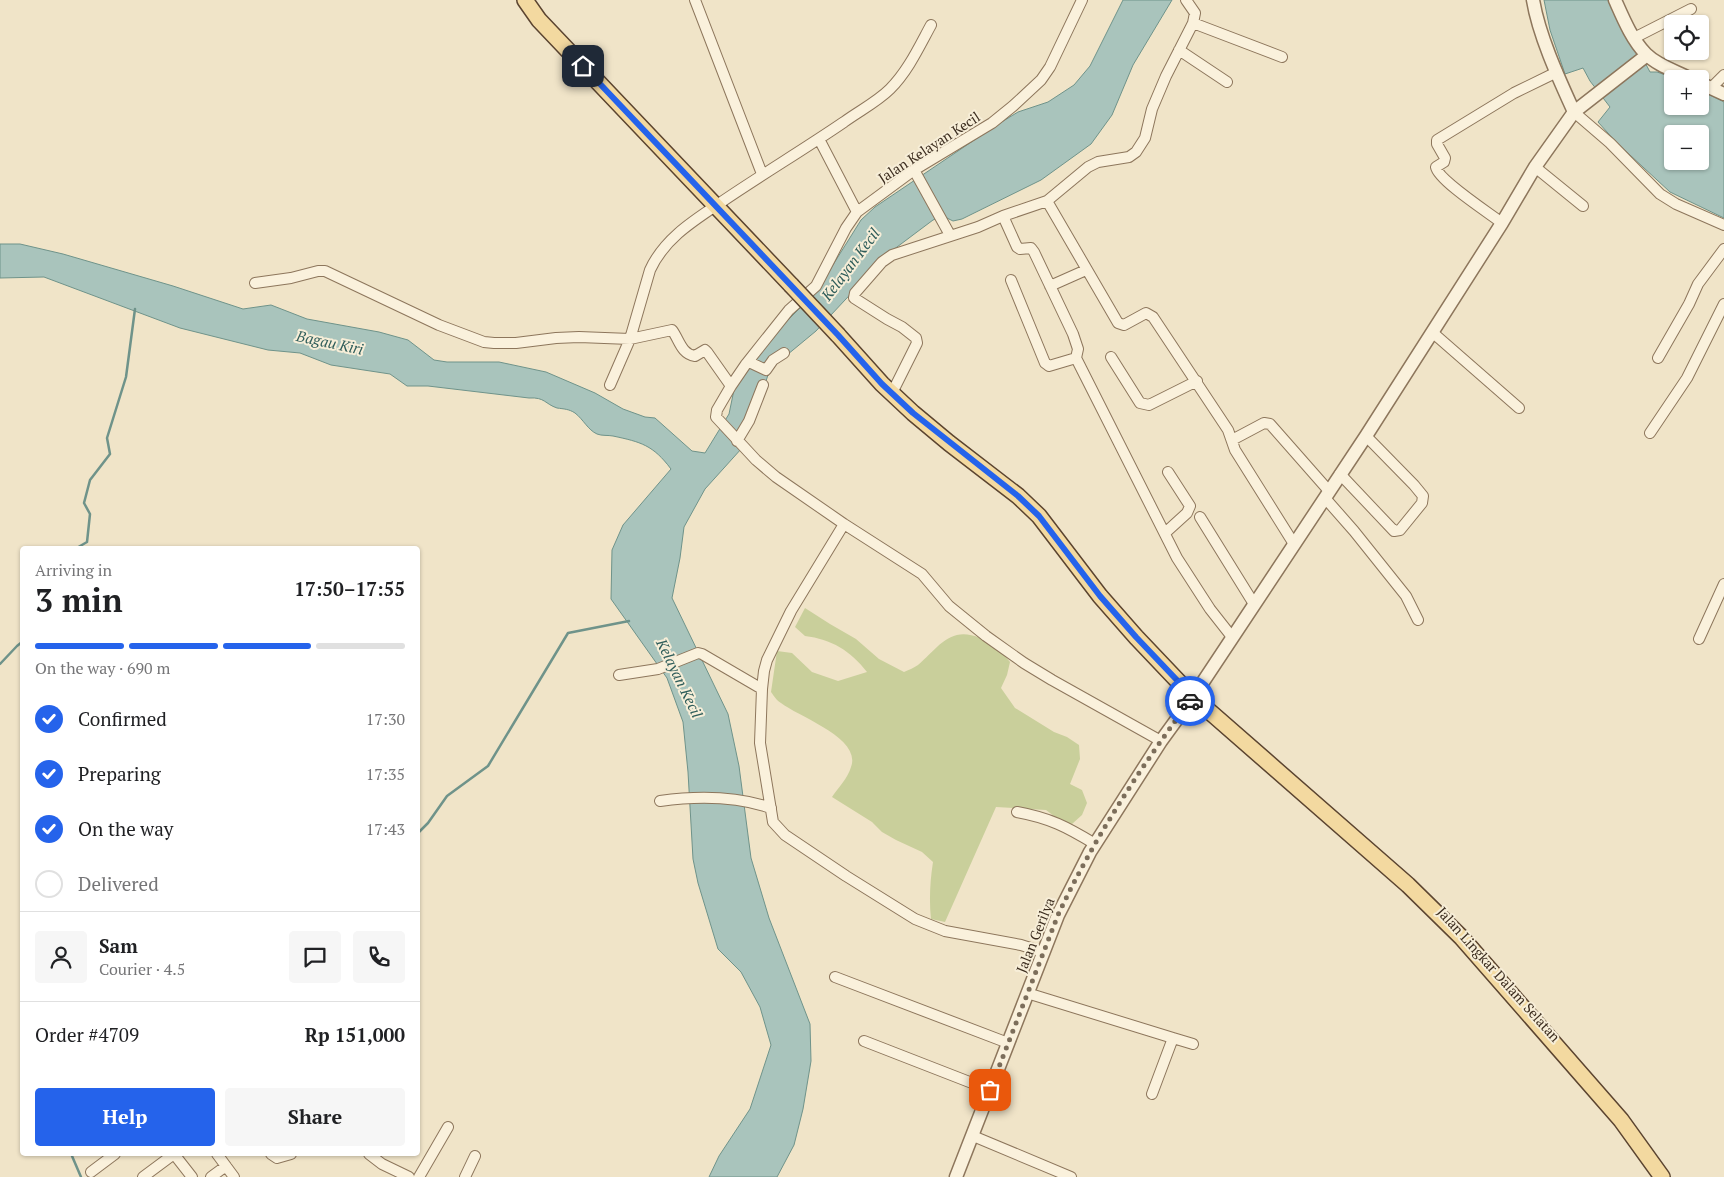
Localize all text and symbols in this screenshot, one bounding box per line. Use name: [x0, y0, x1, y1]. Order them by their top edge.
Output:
map controls: [1664, 15, 1709, 170]
button: locate: [1664, 15, 1709, 60]
pin: [562, 45, 604, 87]
icon: home: [569, 52, 597, 80]
button: +: [1664, 70, 1709, 115]
street label: Jalan Kelayan Kecil: [874, 107, 984, 187]
button: −: [1664, 125, 1709, 170]
water label: Kelayan Kecil: [816, 223, 884, 305]
water label: Bagau Kiri: [294, 325, 366, 359]
text: Arriving in: [35, 559, 112, 581]
text: 17:50–17:55: [294, 576, 405, 601]
text: 3 min: [35, 579, 123, 621]
water label: Kelayan Kecil: [652, 634, 708, 722]
text: On the way · 690 m: [35, 657, 170, 679]
courier: [1165, 676, 1215, 726]
icon: car: [1176, 687, 1204, 715]
icon: check: [35, 705, 63, 733]
text: Confirmed: [78, 706, 167, 731]
text: 17:30: [366, 708, 405, 730]
icon: check: [35, 760, 63, 788]
text: Preparing: [78, 761, 161, 786]
text: 17:35: [366, 763, 405, 785]
icon: check: [35, 815, 63, 843]
text: On the way: [78, 816, 173, 841]
text: 17:43: [366, 818, 405, 840]
text: Delivered: [78, 871, 159, 896]
street label: Jalan Gerilya: [1011, 895, 1059, 975]
street label: Jalan Lingkar Dalam Selatan: [1433, 902, 1565, 1046]
button: person: [35, 931, 87, 983]
button: chat: [289, 931, 341, 983]
button: phone: [353, 931, 405, 983]
text: Sam: [99, 933, 138, 958]
text: Courier · 4.5: [99, 958, 185, 980]
text: Order #4709: [35, 1022, 139, 1047]
text: Rp 151,000: [305, 1022, 405, 1047]
pin: [969, 1069, 1011, 1111]
icon: bag: [976, 1076, 1004, 1104]
button: Help: [35, 1088, 215, 1146]
button: Share: [225, 1088, 405, 1146]

